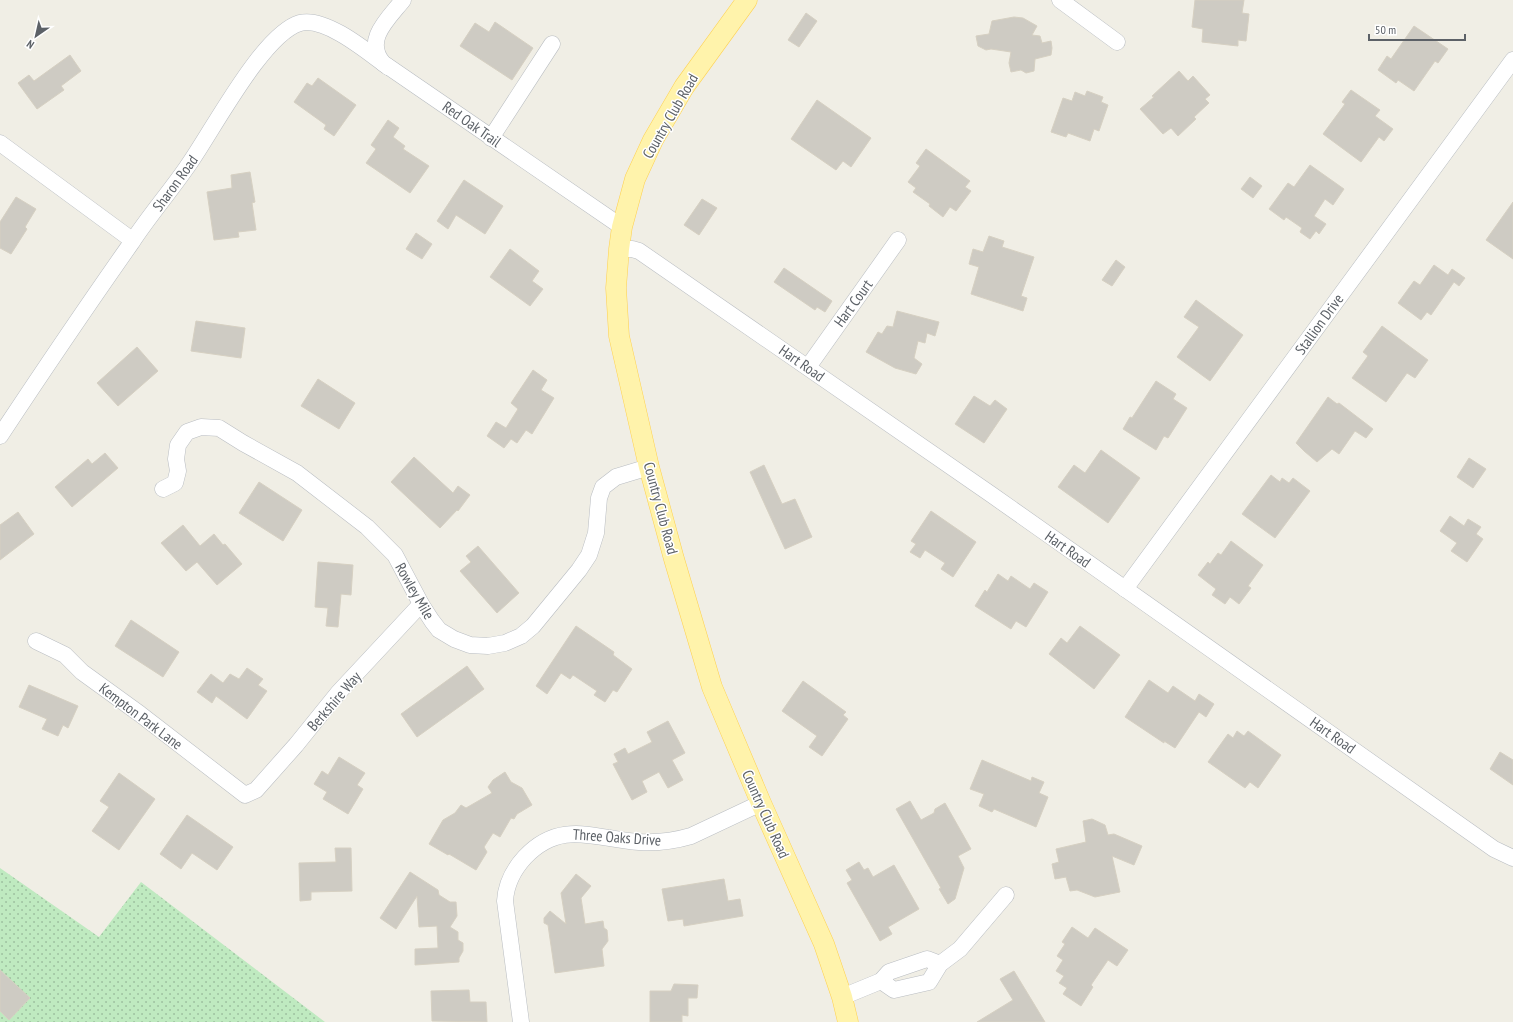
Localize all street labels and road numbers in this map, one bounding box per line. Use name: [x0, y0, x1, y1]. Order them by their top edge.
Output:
street label: Country Club Road: [638, 70, 702, 162]
street label: Red Oak Trail: [439, 97, 505, 151]
street label: Sharon Road: [148, 151, 202, 215]
street label: Hart Court: [829, 276, 877, 330]
street label: Stallion Drive: [1291, 290, 1347, 358]
street label: Hart Road: [775, 340, 829, 386]
street label: Country Club Road: [640, 460, 682, 556]
street label: Hart Road: [1041, 526, 1095, 572]
street label: Rowley Mile: [391, 559, 439, 623]
street label: Berkshire Way: [303, 667, 365, 735]
street label: Kempton Park Lane: [96, 678, 186, 754]
street label: Hart Road: [1306, 712, 1360, 758]
street label: Country Club Road: [738, 767, 794, 861]
street label: Three Oaks Drive: [572, 824, 662, 850]

